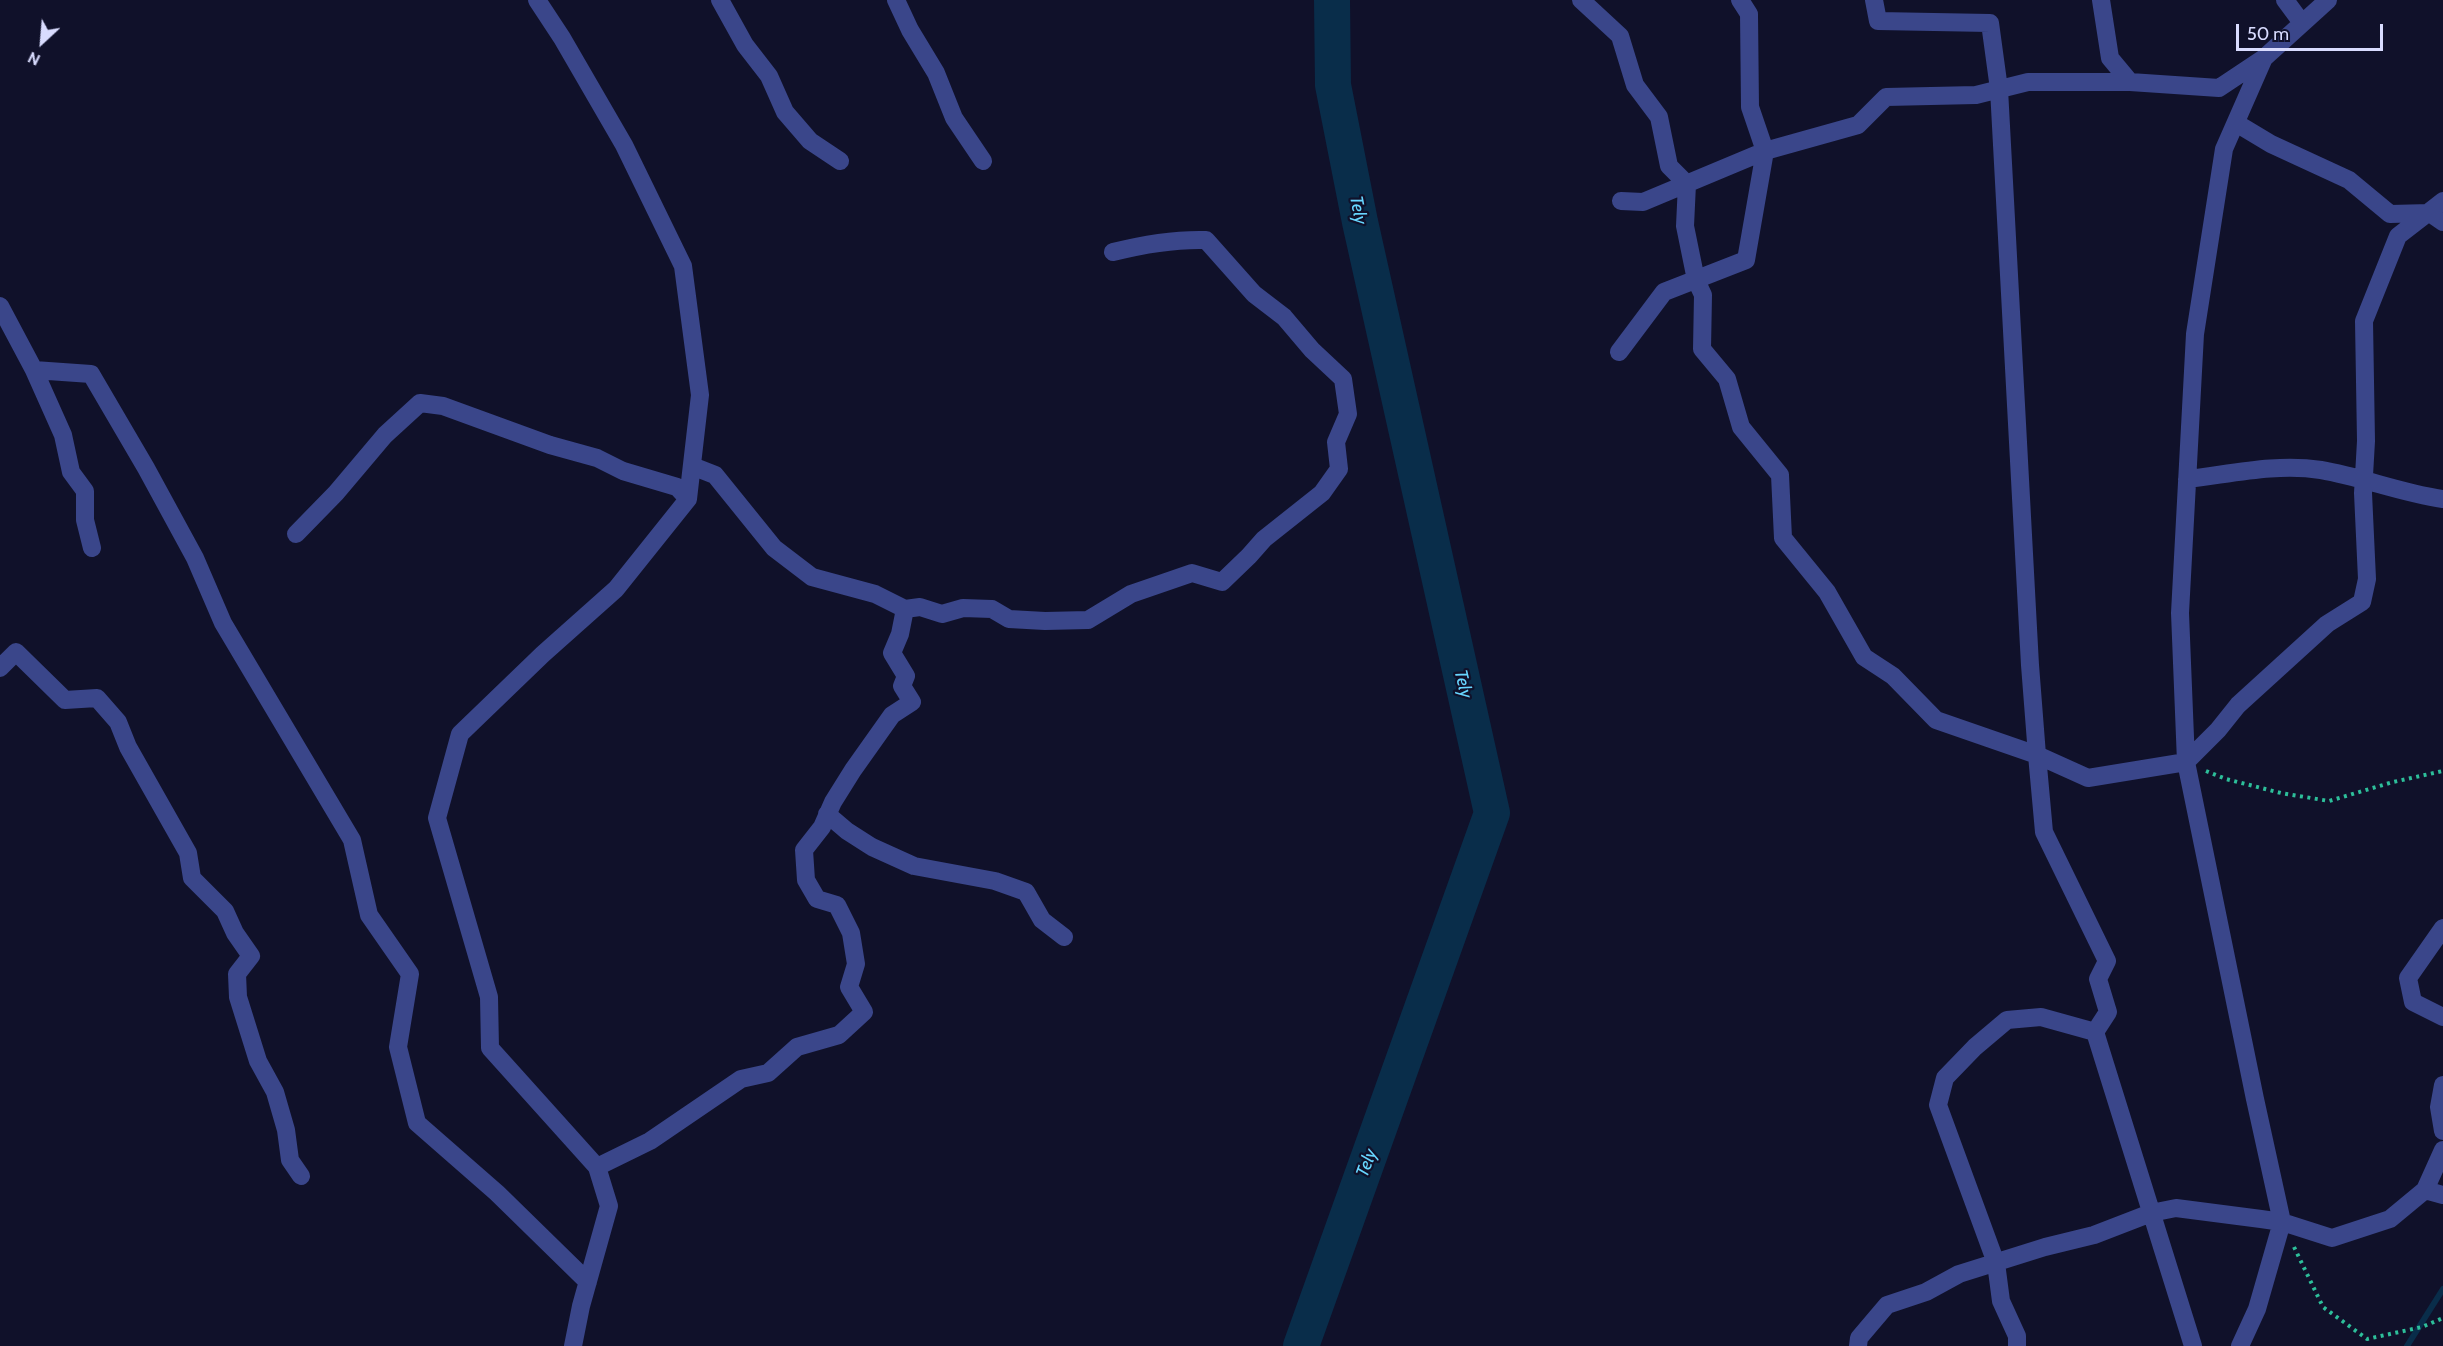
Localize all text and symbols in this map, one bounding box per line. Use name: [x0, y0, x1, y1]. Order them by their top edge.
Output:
north arrow: [12, 12, 72, 72]
scale bar: [2239, 12, 2386, 50]
text: 50 m: [2247, 23, 2289, 45]
text: N: [25, 48, 43, 70]
water label: Tely: [1345, 194, 1371, 226]
water label: Tely: [1449, 668, 1477, 700]
water label: Tely: [1352, 1146, 1382, 1180]

